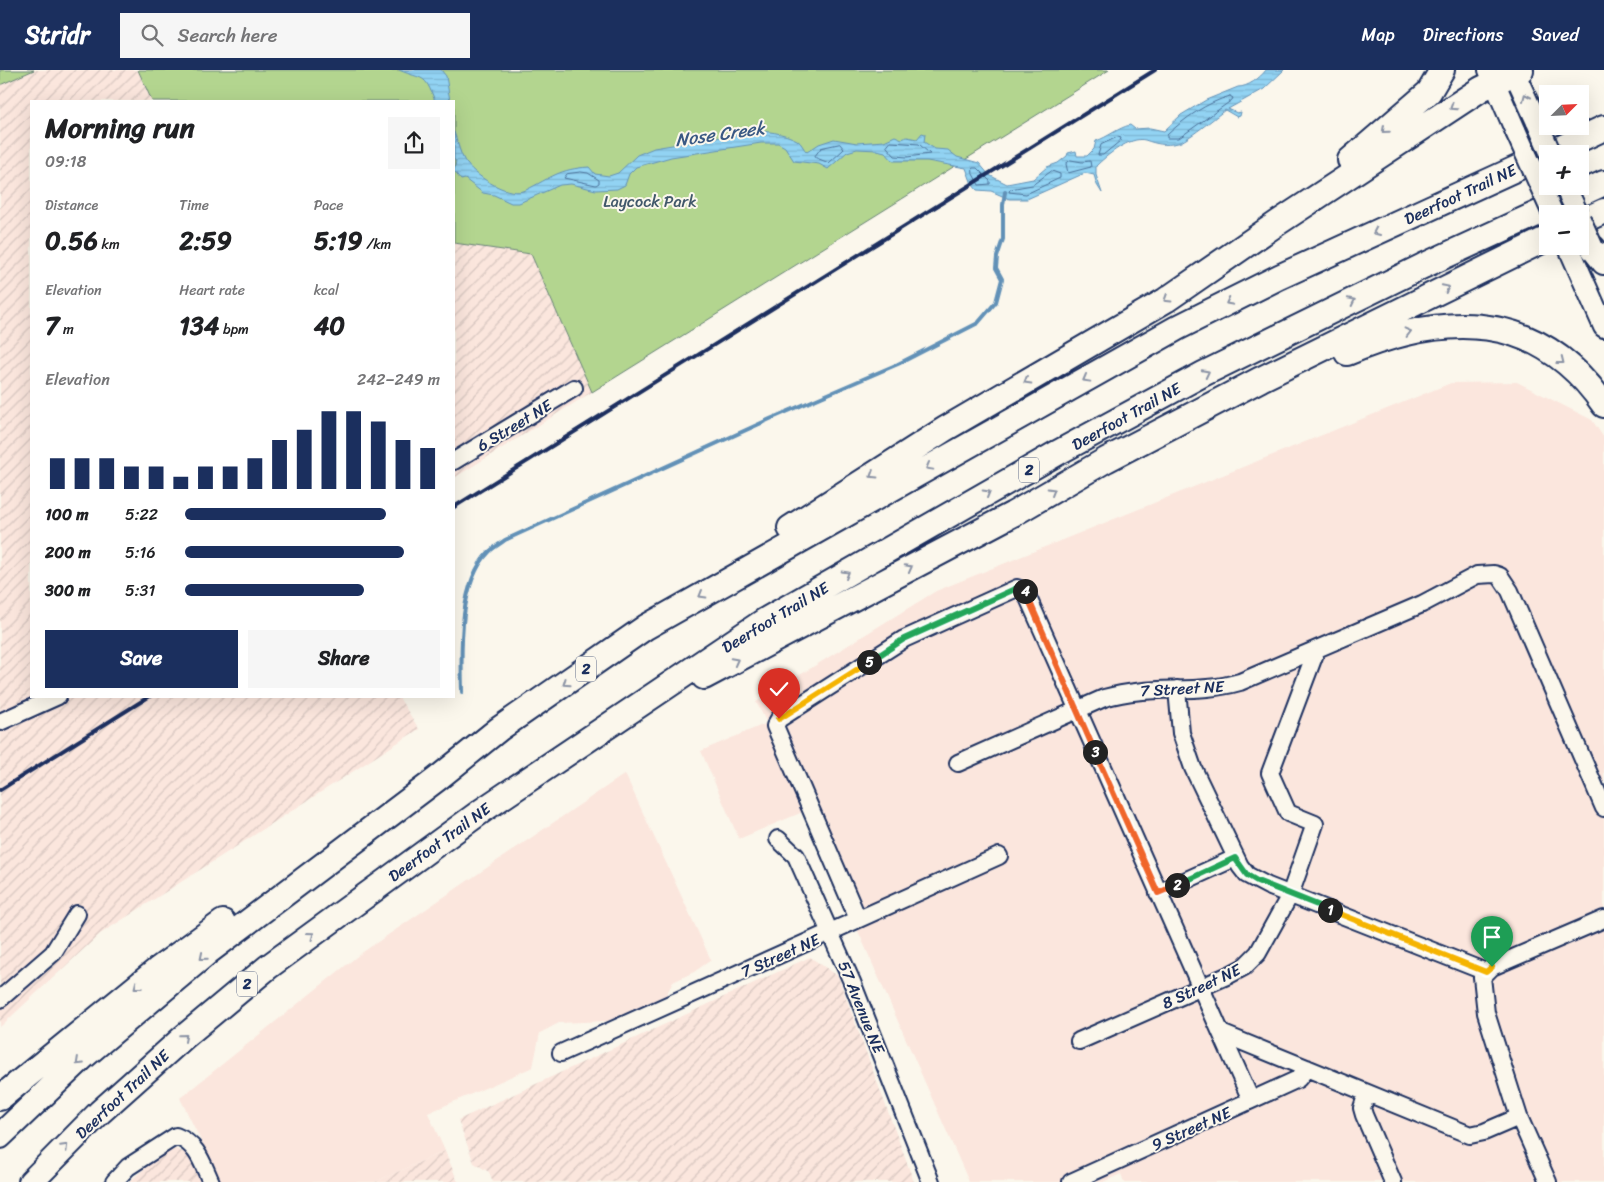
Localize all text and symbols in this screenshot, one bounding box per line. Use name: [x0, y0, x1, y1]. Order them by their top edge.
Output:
search box: [120, 13, 470, 58]
text: Stridr: [25, 14, 90, 56]
text: Search here: [178, 19, 278, 52]
text: Map: [1362, 19, 1395, 51]
text: Directions: [1423, 19, 1504, 51]
text: Saved: [1532, 19, 1579, 51]
icon: search: [138, 21, 166, 49]
north arrow: [1539, 85, 1589, 135]
map controls: [1539, 85, 1589, 255]
one-way arrow: [1521, 93, 1532, 102]
one-way arrow: [1449, 101, 1458, 111]
text: Morning run: [45, 103, 195, 152]
water label: Nose Creek: [673, 112, 768, 156]
button: share: [388, 117, 440, 169]
one-way arrow: [1381, 124, 1390, 133]
button: +: [1539, 145, 1589, 195]
text: 09:18: [45, 147, 86, 176]
street label: Deerfoot Trail NE: [1399, 155, 1522, 233]
park label: Laycock Park: [603, 187, 697, 216]
text: Distance: [45, 193, 98, 218]
text: Time: [179, 193, 209, 218]
text: Pace: [314, 193, 343, 218]
button: −: [1539, 205, 1589, 255]
text: 0.56: [45, 218, 98, 263]
text: 2:59: [179, 218, 232, 263]
text: 5:19: [314, 218, 363, 263]
one-way arrow: [1372, 226, 1381, 237]
text: km: [98, 232, 120, 257]
text: /km: [363, 232, 391, 257]
text: Elevation: [45, 278, 102, 303]
text: Heart rate: [179, 278, 245, 303]
text: kcal: [314, 278, 339, 303]
one-way arrow: [1441, 284, 1450, 294]
one-way arrow: [1164, 293, 1173, 303]
one-way arrow: [1225, 296, 1234, 306]
one-way arrow: [1347, 296, 1356, 307]
text: 7: [45, 303, 59, 348]
text: 134: [179, 303, 219, 348]
text: 40: [314, 303, 345, 348]
text: m: [59, 317, 74, 342]
text: bpm: [219, 317, 249, 342]
one-way arrow: [1403, 327, 1411, 337]
one-way arrow: [1555, 355, 1564, 363]
text: Elevation: [45, 365, 110, 394]
text: 242–249 m: [357, 365, 440, 394]
one-way arrow: [1201, 369, 1210, 379]
one-way arrow: [1082, 373, 1091, 383]
street label: Deerfoot Trail NE: [1066, 374, 1187, 459]
one-way arrow: [1023, 375, 1032, 385]
street label: 6 Street NE: [471, 391, 559, 459]
road number: 2: [1019, 458, 1039, 482]
one-way arrow: [925, 461, 934, 471]
one-way arrow: [870, 469, 879, 478]
one-way arrow: [1047, 487, 1056, 497]
one-way arrow: [982, 490, 991, 500]
text: 100 m: [45, 500, 89, 529]
text: 5:22: [125, 500, 158, 529]
text: 200 m: [45, 538, 91, 567]
text: 5:16: [125, 538, 156, 567]
one-way arrow: [904, 564, 913, 574]
one-way arrow: [841, 570, 850, 580]
street label: Deerfoot Trail NE: [716, 573, 836, 661]
text: 300 m: [45, 576, 90, 605]
text: 5:31: [125, 576, 155, 605]
pin: 4: [1012, 578, 1038, 604]
text: 4: [1021, 579, 1030, 604]
one-way arrow: [698, 589, 707, 599]
button: Save: [45, 630, 238, 688]
button: Share: [248, 630, 440, 688]
pin: 5: [856, 650, 882, 674]
text: 5: [865, 650, 874, 675]
road number: 2: [576, 656, 596, 682]
one-way arrow: [729, 657, 738, 667]
pin: [758, 668, 800, 719]
street label: 7 Street NE: [1139, 672, 1226, 705]
icon: check: [765, 675, 793, 703]
one-way arrow: [562, 677, 571, 686]
pin: 3: [1082, 740, 1108, 764]
text: 3: [1092, 740, 1099, 765]
street label: Deerfoot Trail NE: [382, 794, 498, 890]
pin: 2: [1164, 872, 1190, 898]
text: 2: [1173, 873, 1182, 898]
pin: 1: [1318, 898, 1342, 922]
text: 1: [1327, 898, 1334, 923]
pin: [1471, 916, 1513, 967]
icon: arrive: [1478, 923, 1506, 951]
street label: 7 Street NE: [736, 925, 825, 986]
one-way arrow: [305, 932, 315, 941]
one-way arrow: [199, 951, 208, 960]
street label: 8 Street NE: [1157, 955, 1247, 1017]
street label: 57 Avenue NE: [830, 956, 894, 1059]
road number: 2: [237, 972, 257, 996]
one-way arrow: [134, 980, 143, 989]
one-way arrow: [179, 1034, 188, 1043]
street label: Deerfoot Trail NE: [68, 1042, 177, 1146]
one-way arrow: [75, 1056, 84, 1065]
street label: 9 Street NE: [1147, 1098, 1237, 1159]
one-way arrow: [59, 1144, 68, 1153]

